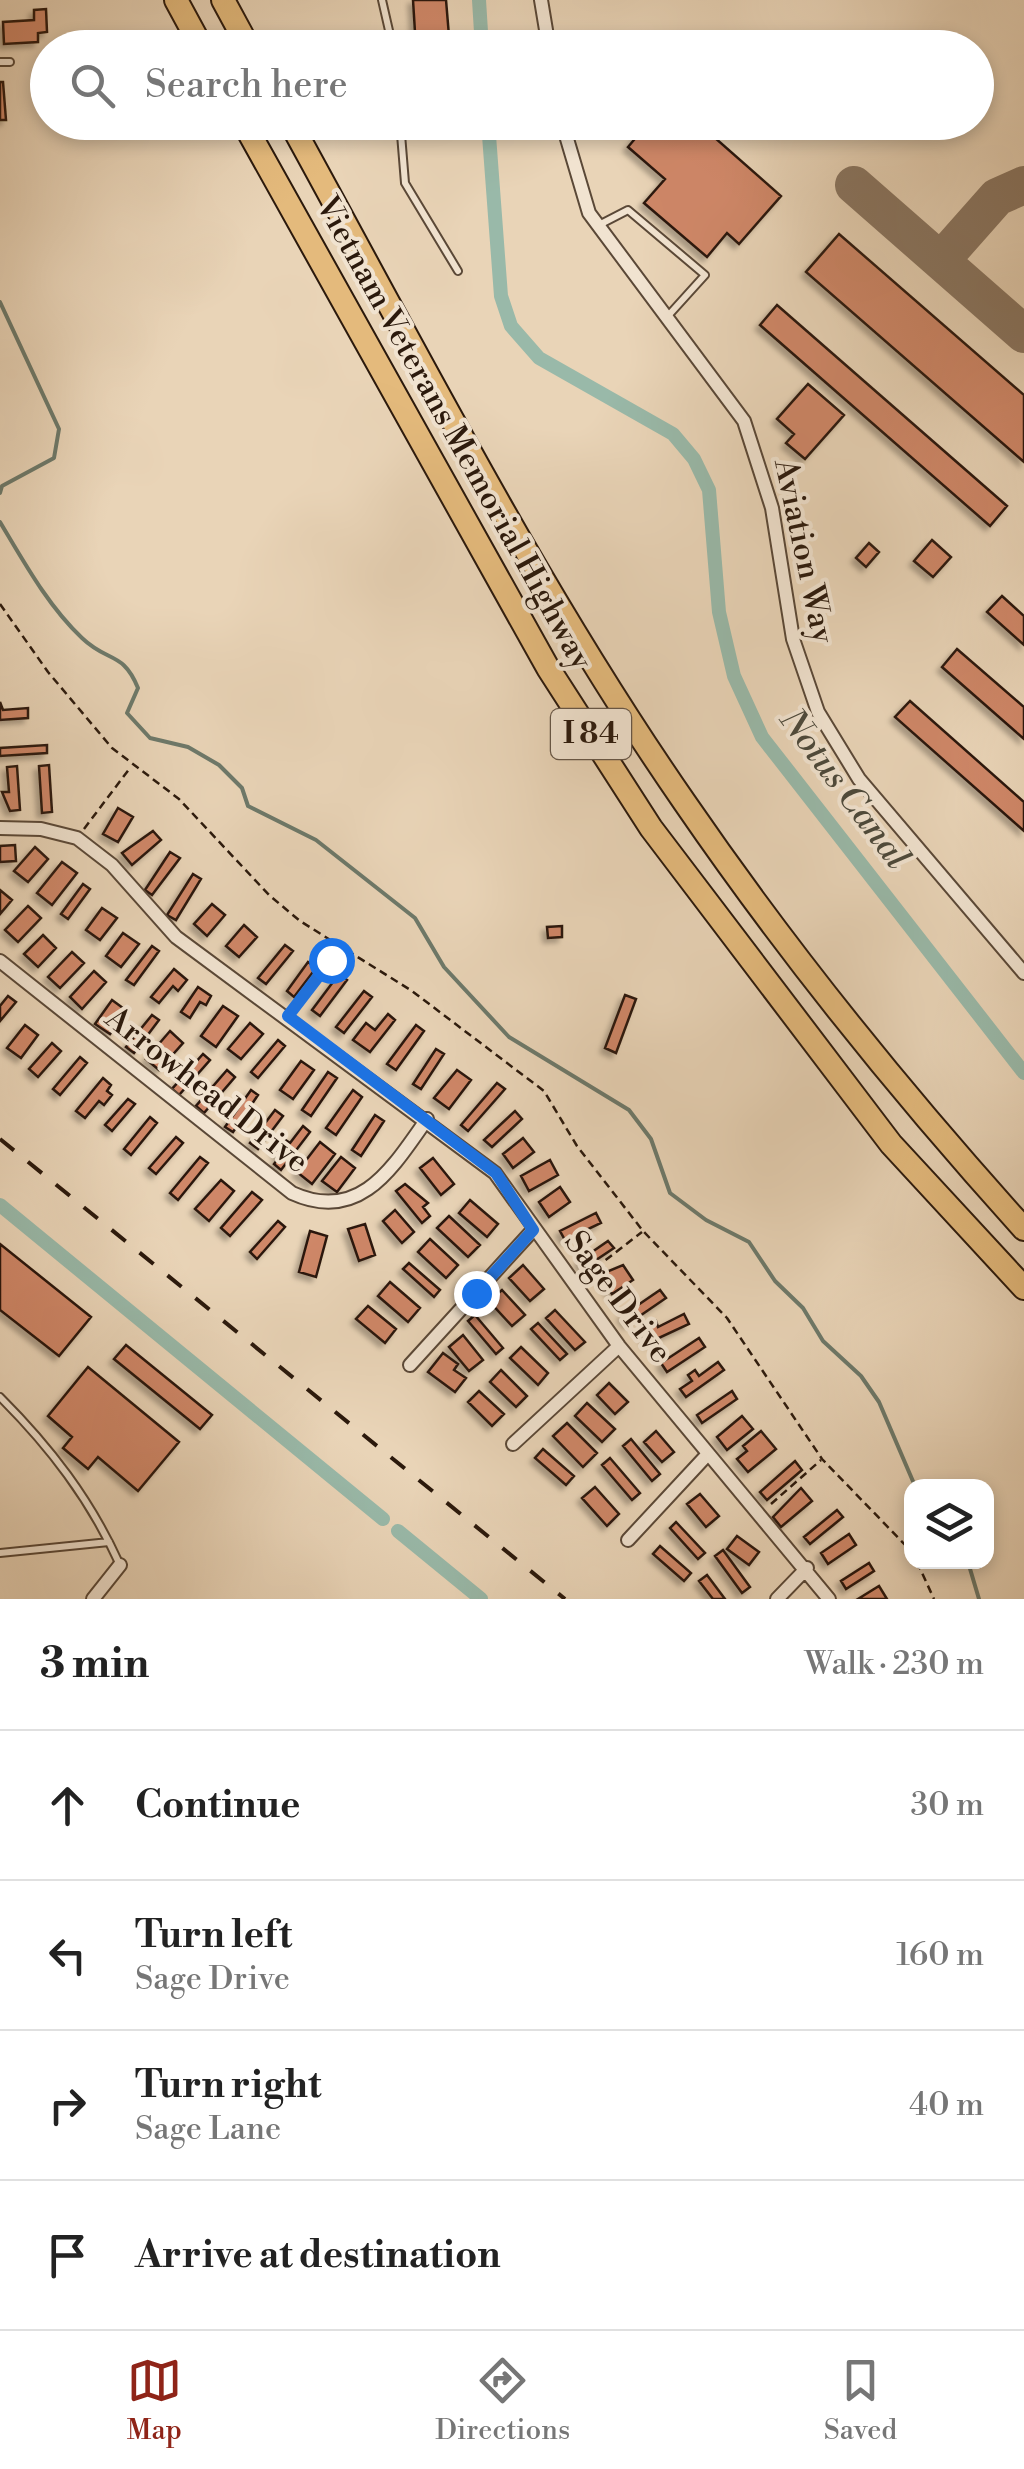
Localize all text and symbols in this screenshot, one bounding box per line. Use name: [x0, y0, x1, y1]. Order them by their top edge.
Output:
search box: [30, 30, 994, 140]
icon: search: [65, 58, 120, 113]
text: Search here: [145, 62, 348, 109]
street label: Vietnam Veterans Memorial Highway: [306, 188, 601, 677]
street label: Aviation Way: [765, 454, 843, 647]
water label: Notus Canal: [769, 699, 918, 878]
road number: I 84: [551, 709, 631, 759]
route start: [309, 938, 355, 984]
street label: Arrowhead Drive: [97, 998, 317, 1182]
street label: Sage Drive: [555, 1223, 681, 1371]
route end: [454, 1271, 500, 1317]
map controls: [904, 1479, 994, 1569]
button: layers: [904, 1479, 994, 1569]
text: 3 min: [40, 1638, 149, 1691]
text: Walk · 230 m: [804, 1644, 984, 1684]
icon: ahead: [40, 1778, 95, 1833]
text: Continue: [135, 1782, 300, 1829]
text: 30 m: [910, 1785, 984, 1825]
text: Turn left: [135, 1912, 292, 1959]
icon: left: [40, 1928, 95, 1983]
text: 160 m: [896, 1935, 984, 1975]
text: Sage Drive: [135, 1959, 290, 1999]
text: Turn right: [135, 2062, 321, 2109]
icon: right: [40, 2078, 95, 2133]
text: 40 m: [909, 2085, 984, 2125]
text: Sage Lane: [135, 2109, 281, 2149]
icon: arrive: [40, 2228, 95, 2283]
text: Arrive at destination: [135, 2232, 501, 2279]
tab: Map: [127, 2353, 182, 2448]
tab: Directions: [435, 2353, 570, 2448]
tab: Saved: [824, 2353, 897, 2448]

